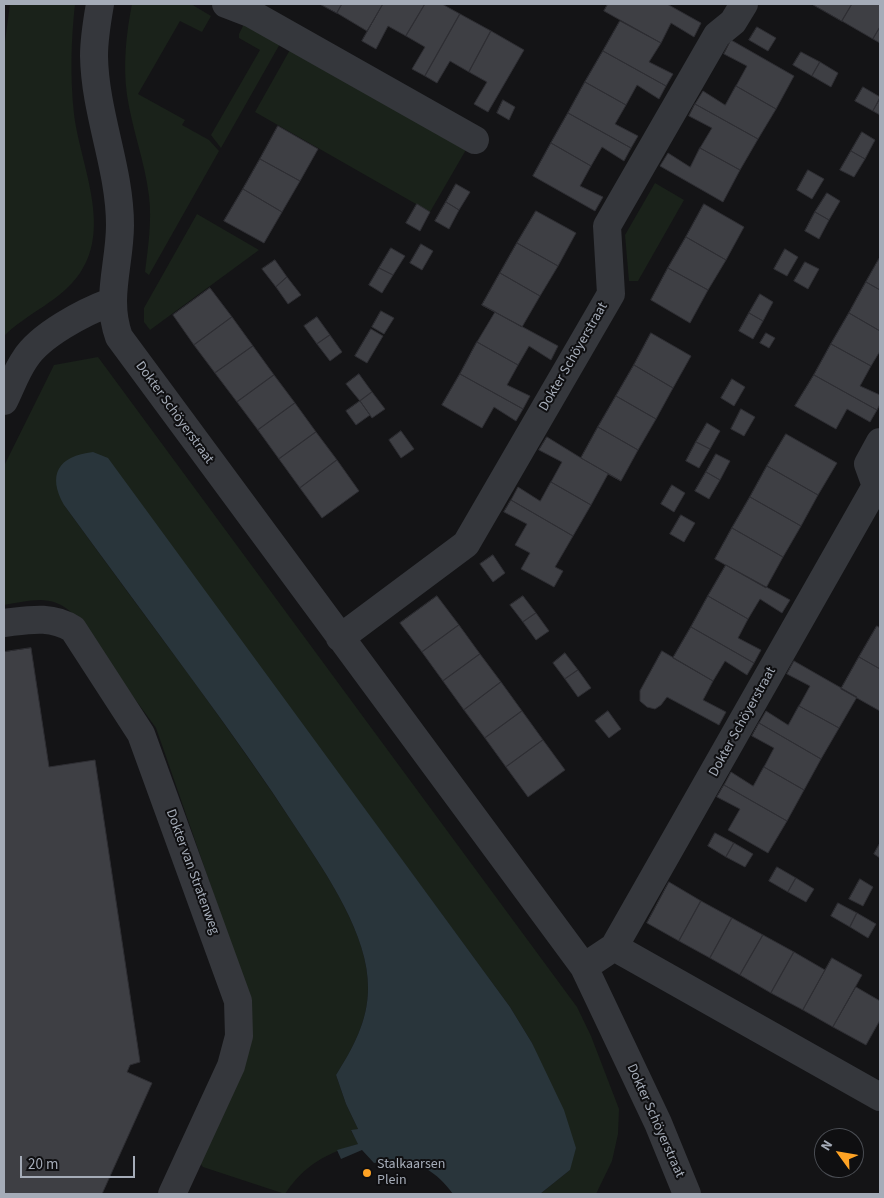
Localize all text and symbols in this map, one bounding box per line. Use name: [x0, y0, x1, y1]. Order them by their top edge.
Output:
street label: Dokter Schöyerstraat: [536, 300, 612, 414]
street label: Dokter Schöyerstraat: [131, 358, 217, 468]
street label: Dokter Schöyerstraat: [706, 664, 780, 780]
street label: Dokter van Stratenweg: [162, 807, 222, 937]
street label: Dokter Schöyerstraat: [622, 1062, 688, 1180]
north arrow: [814, 1128, 864, 1178]
text: N: [816, 1136, 838, 1155]
scale bar: [22, 1146, 138, 1178]
text: 20 m: [28, 1154, 58, 1175]
place label: Stalkaarsen Plein: [377, 1157, 445, 1190]
marker: Stalkaarsen Plein: [361, 1167, 373, 1179]

